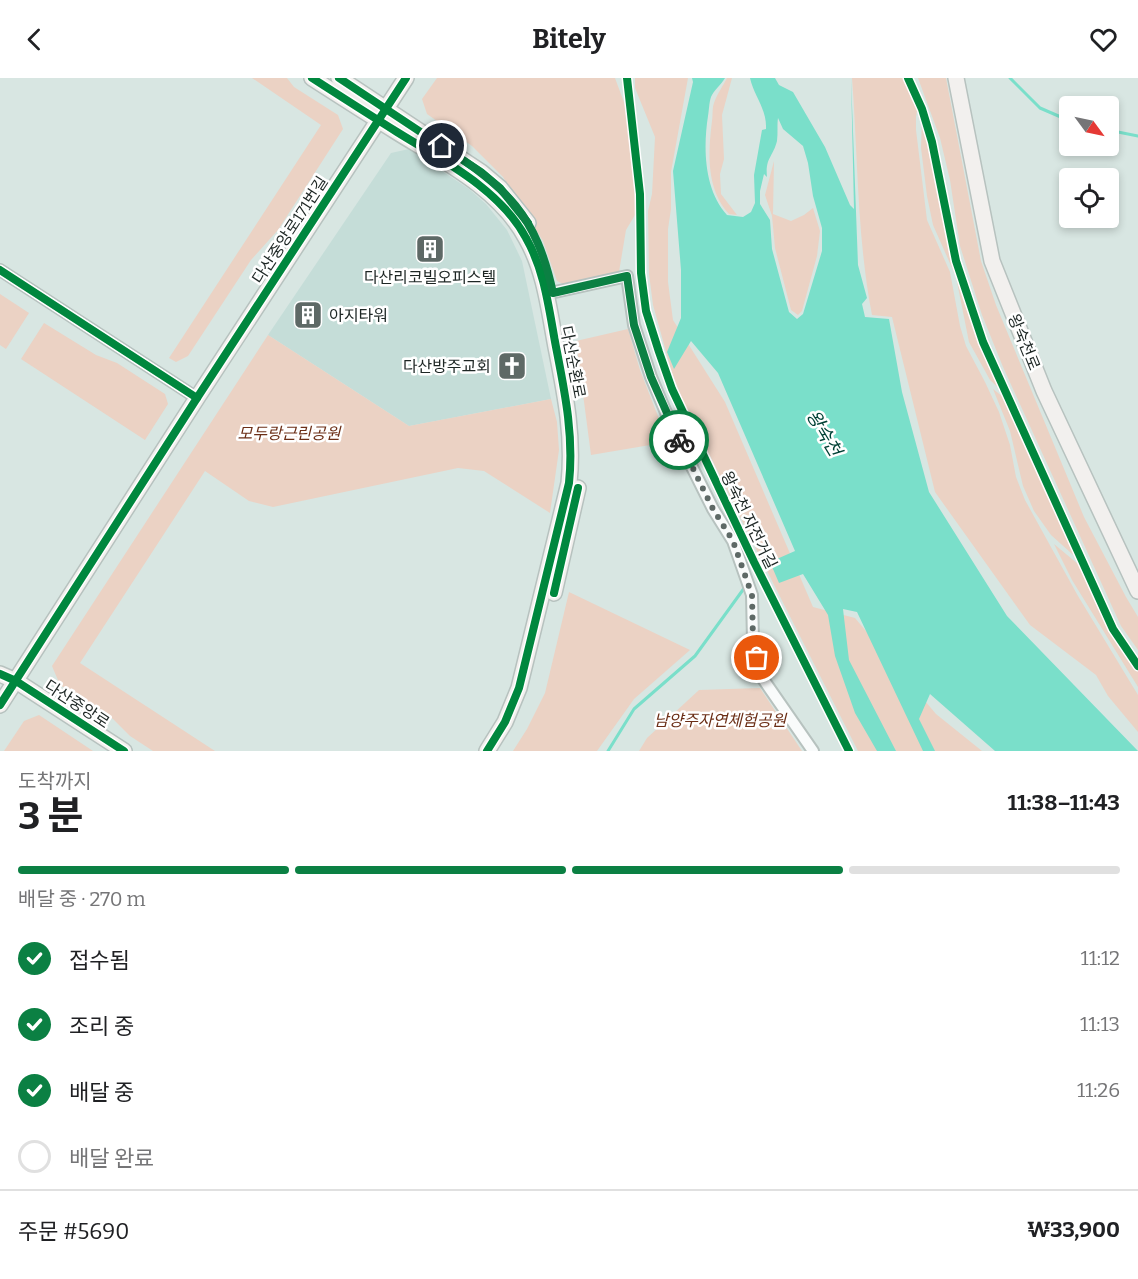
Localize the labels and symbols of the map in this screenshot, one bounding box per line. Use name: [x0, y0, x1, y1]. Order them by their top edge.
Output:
north arrow: [1059, 96, 1119, 156]
pin: [416, 120, 467, 171]
street label: 다산중앙로171번길: [248, 173, 332, 287]
building icon: 다산리코빌오피스텔: [414, 233, 446, 265]
place label: 다산리코빌오피스텔: [364, 268, 496, 287]
building icon: 아지타워: [292, 299, 324, 331]
place label: 아지타워: [329, 306, 388, 325]
street label: 왕숙천로: [1004, 311, 1044, 373]
street label: 다산순환로: [557, 324, 589, 400]
church icon: 다산방주교회: [496, 350, 528, 382]
place label: 다산방주교회: [403, 357, 491, 376]
water label: 왕숙천: [802, 406, 847, 462]
courier: [649, 410, 709, 470]
park label: 모두랑근린공원: [237, 424, 342, 443]
street label: 왕숙천 자전거길: [717, 468, 781, 572]
pin: [731, 632, 782, 683]
street label: 다산중앙로: [41, 676, 113, 732]
park label: 남양주자연체험공원: [654, 711, 788, 730]

